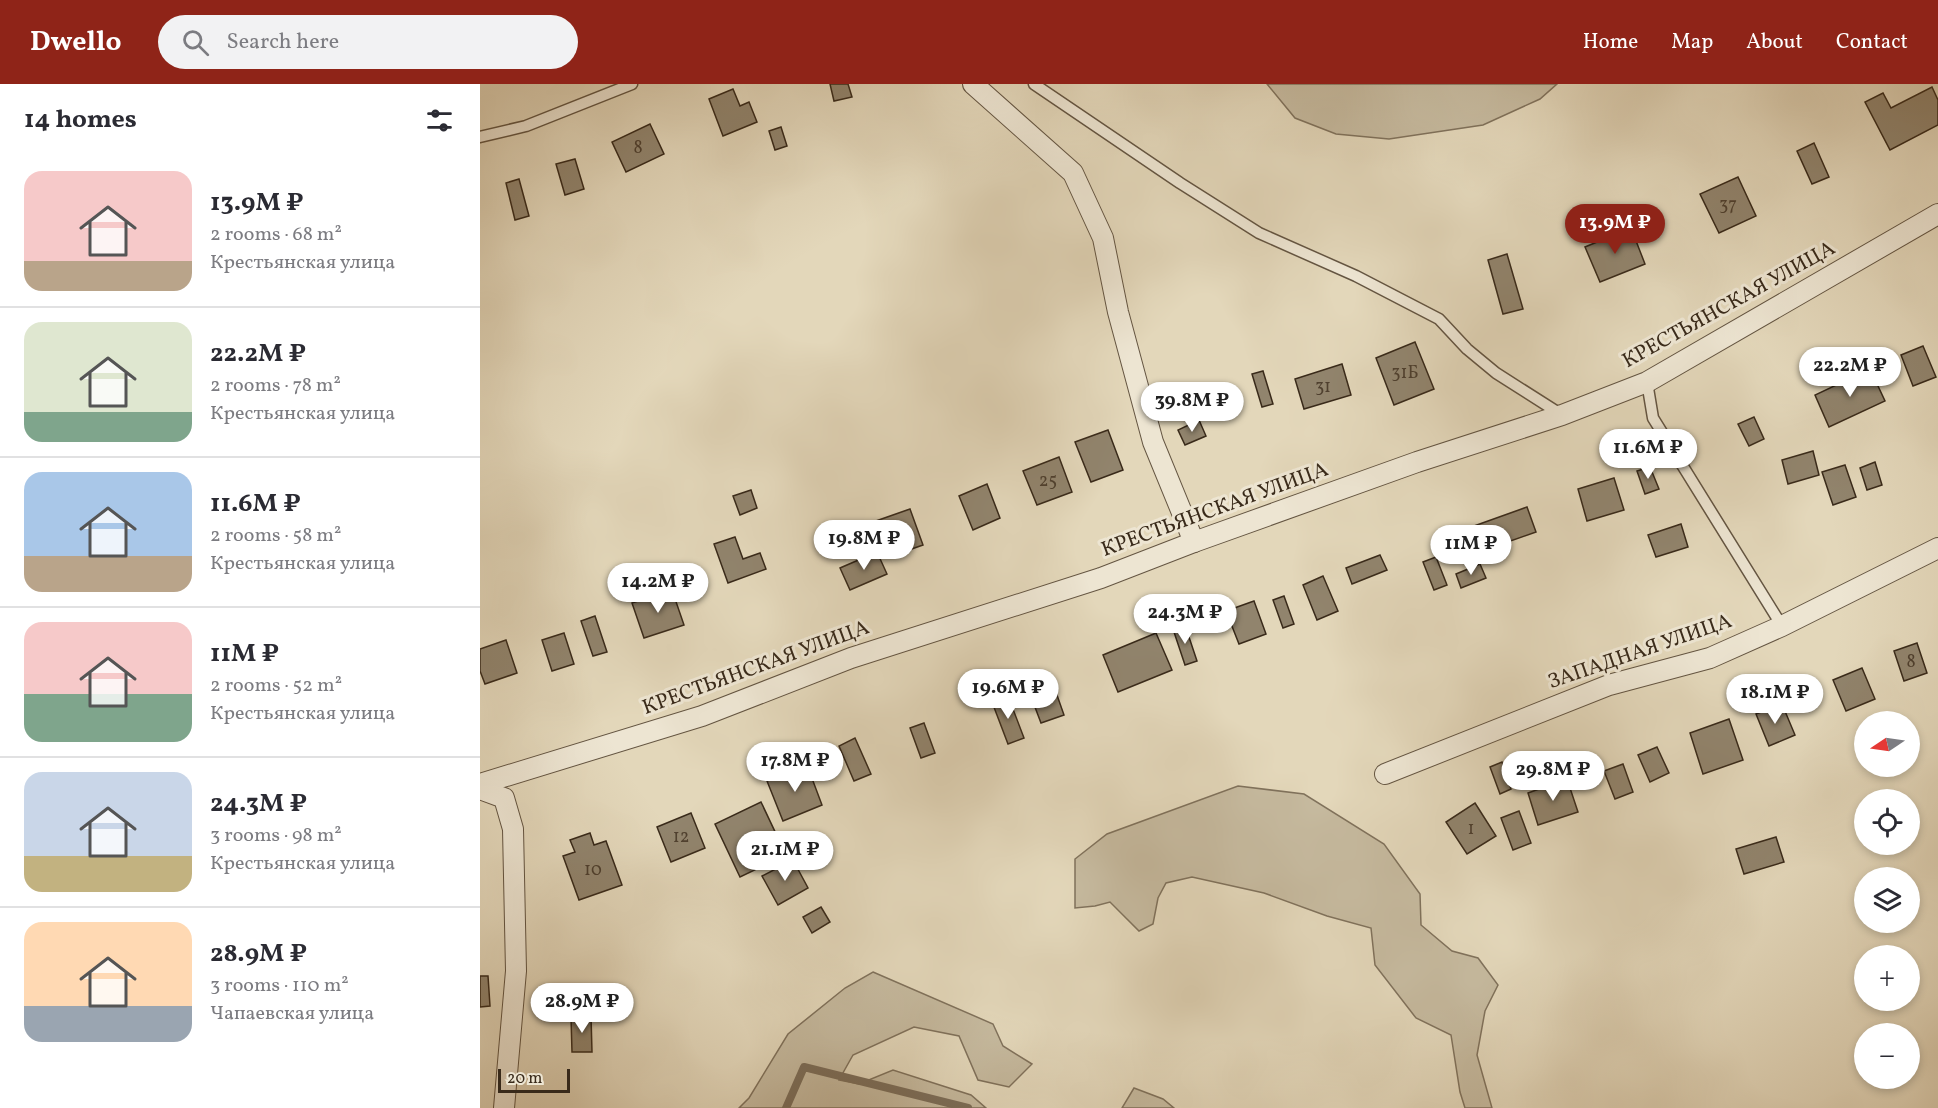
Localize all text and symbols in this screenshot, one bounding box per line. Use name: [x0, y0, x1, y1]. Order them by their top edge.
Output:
search box: [158, 15, 578, 69]
text: Dwello: [30, 23, 122, 62]
icon: search: [179, 26, 212, 59]
text: Search here: [227, 27, 339, 58]
text: Home: [1583, 28, 1638, 57]
text: Map: [1671, 28, 1713, 57]
text: About: [1746, 28, 1803, 57]
text: Contact: [1836, 28, 1908, 57]
text: 14 homes: [24, 102, 137, 138]
icon: filters: [423, 104, 456, 137]
house number: 8: [633, 136, 643, 161]
text: 13.9M ₽: [210, 185, 304, 221]
house number: 37: [1719, 193, 1737, 218]
icon: home: [72, 195, 144, 267]
pin: 13.9M ₽: [1560, 204, 1670, 255]
text: 13.9M ₽: [1579, 209, 1651, 237]
text: 2 rooms · 68 m²: [210, 221, 342, 249]
street label: КРЕСТЬЯНСКАЯ УЛИЦА: [1617, 234, 1841, 376]
text: Крестьянская улица: [210, 249, 395, 277]
text: 22.2M ₽: [210, 336, 306, 372]
icon: home: [72, 346, 144, 418]
pin: 22.2M ₽: [1795, 347, 1905, 398]
text: 22.2M ₽: [1813, 352, 1887, 380]
house number: 31Б: [1391, 361, 1419, 386]
text: 2 rooms · 78 m²: [210, 372, 341, 400]
house number: 31: [1315, 375, 1331, 400]
pin: 39.8M ₽: [1137, 382, 1247, 433]
text: 39.8M ₽: [1155, 387, 1229, 415]
text: Крестьянская улица: [210, 400, 395, 428]
pin: 11.6M ₽: [1593, 429, 1703, 480]
text: 11.6M ₽: [1613, 434, 1683, 462]
street label: КРЕСТЬЯНСКАЯ УЛИЦА: [1097, 455, 1333, 565]
house number: 25: [1039, 469, 1057, 494]
text: 11.6M ₽: [210, 486, 301, 522]
icon: home: [72, 496, 144, 568]
pin: 19.8M ₽: [809, 520, 919, 571]
text: 2 rooms · 58 m²: [210, 522, 341, 550]
text: 19.8M ₽: [828, 525, 900, 553]
pin: 11M ₽: [1429, 525, 1513, 576]
text: 11M ₽: [1444, 530, 1498, 558]
text: Крестьянская улица: [210, 550, 395, 578]
pin: 14.2M ₽: [603, 563, 713, 614]
text: 14.2M ₽: [621, 568, 695, 596]
pin: 24.3M ₽: [1130, 594, 1240, 645]
text: 24.3M ₽: [1148, 599, 1222, 627]
street label: ЗАПАДНАЯ УЛИЦА: [1544, 607, 1736, 697]
street label: КРЕСТЬЯНСКАЯ УЛИЦА: [638, 613, 874, 723]
text: 11M ₽: [210, 636, 279, 672]
icon: home: [72, 646, 144, 718]
house number: 8: [1906, 650, 1916, 675]
pin: 19.6M ₽: [953, 669, 1063, 720]
text: 2 rooms · 52 m²: [210, 672, 342, 700]
text: 19.6M ₽: [972, 674, 1044, 702]
pin: 18.1M ₽: [1720, 674, 1830, 725]
text: 18.1M ₽: [1740, 679, 1810, 707]
text: Крестьянская улица: [210, 700, 395, 728]
north arrow: [1854, 711, 1920, 777]
map controls: [1854, 711, 1920, 1089]
pin: 17.8M ₽: [740, 742, 850, 793]
text: 17.8M ₽: [760, 747, 830, 775]
pin: 29.8M ₽: [1498, 751, 1608, 802]
text: 29.8M ₽: [1516, 756, 1590, 784]
text: 24.3M ₽: [210, 786, 307, 822]
button: locate: [1854, 789, 1920, 855]
icon: home: [72, 796, 144, 868]
house number: 1: [1468, 817, 1474, 842]
text: 3 rooms · 98 m²: [210, 822, 342, 850]
house number: 12: [673, 825, 689, 850]
pin: 21.1M ₽: [730, 831, 840, 882]
text: 21.1M ₽: [750, 836, 820, 864]
text: Крестьянская улица: [210, 850, 395, 878]
house number: 10: [584, 858, 602, 883]
button: layers: [1854, 867, 1920, 933]
text: 28.9M ₽: [210, 936, 307, 972]
button: +: [1854, 945, 1920, 1011]
icon: home: [72, 946, 144, 1018]
text: 3 rooms · 110 m²: [210, 972, 349, 1000]
pin: 28.9M ₽: [527, 983, 637, 1034]
text: 28.9M ₽: [545, 988, 619, 1016]
text: Чапаевская улица: [210, 1000, 374, 1028]
button: −: [1854, 1023, 1920, 1089]
scale bar: [498, 1066, 570, 1094]
text: 20 m: [507, 1068, 542, 1090]

